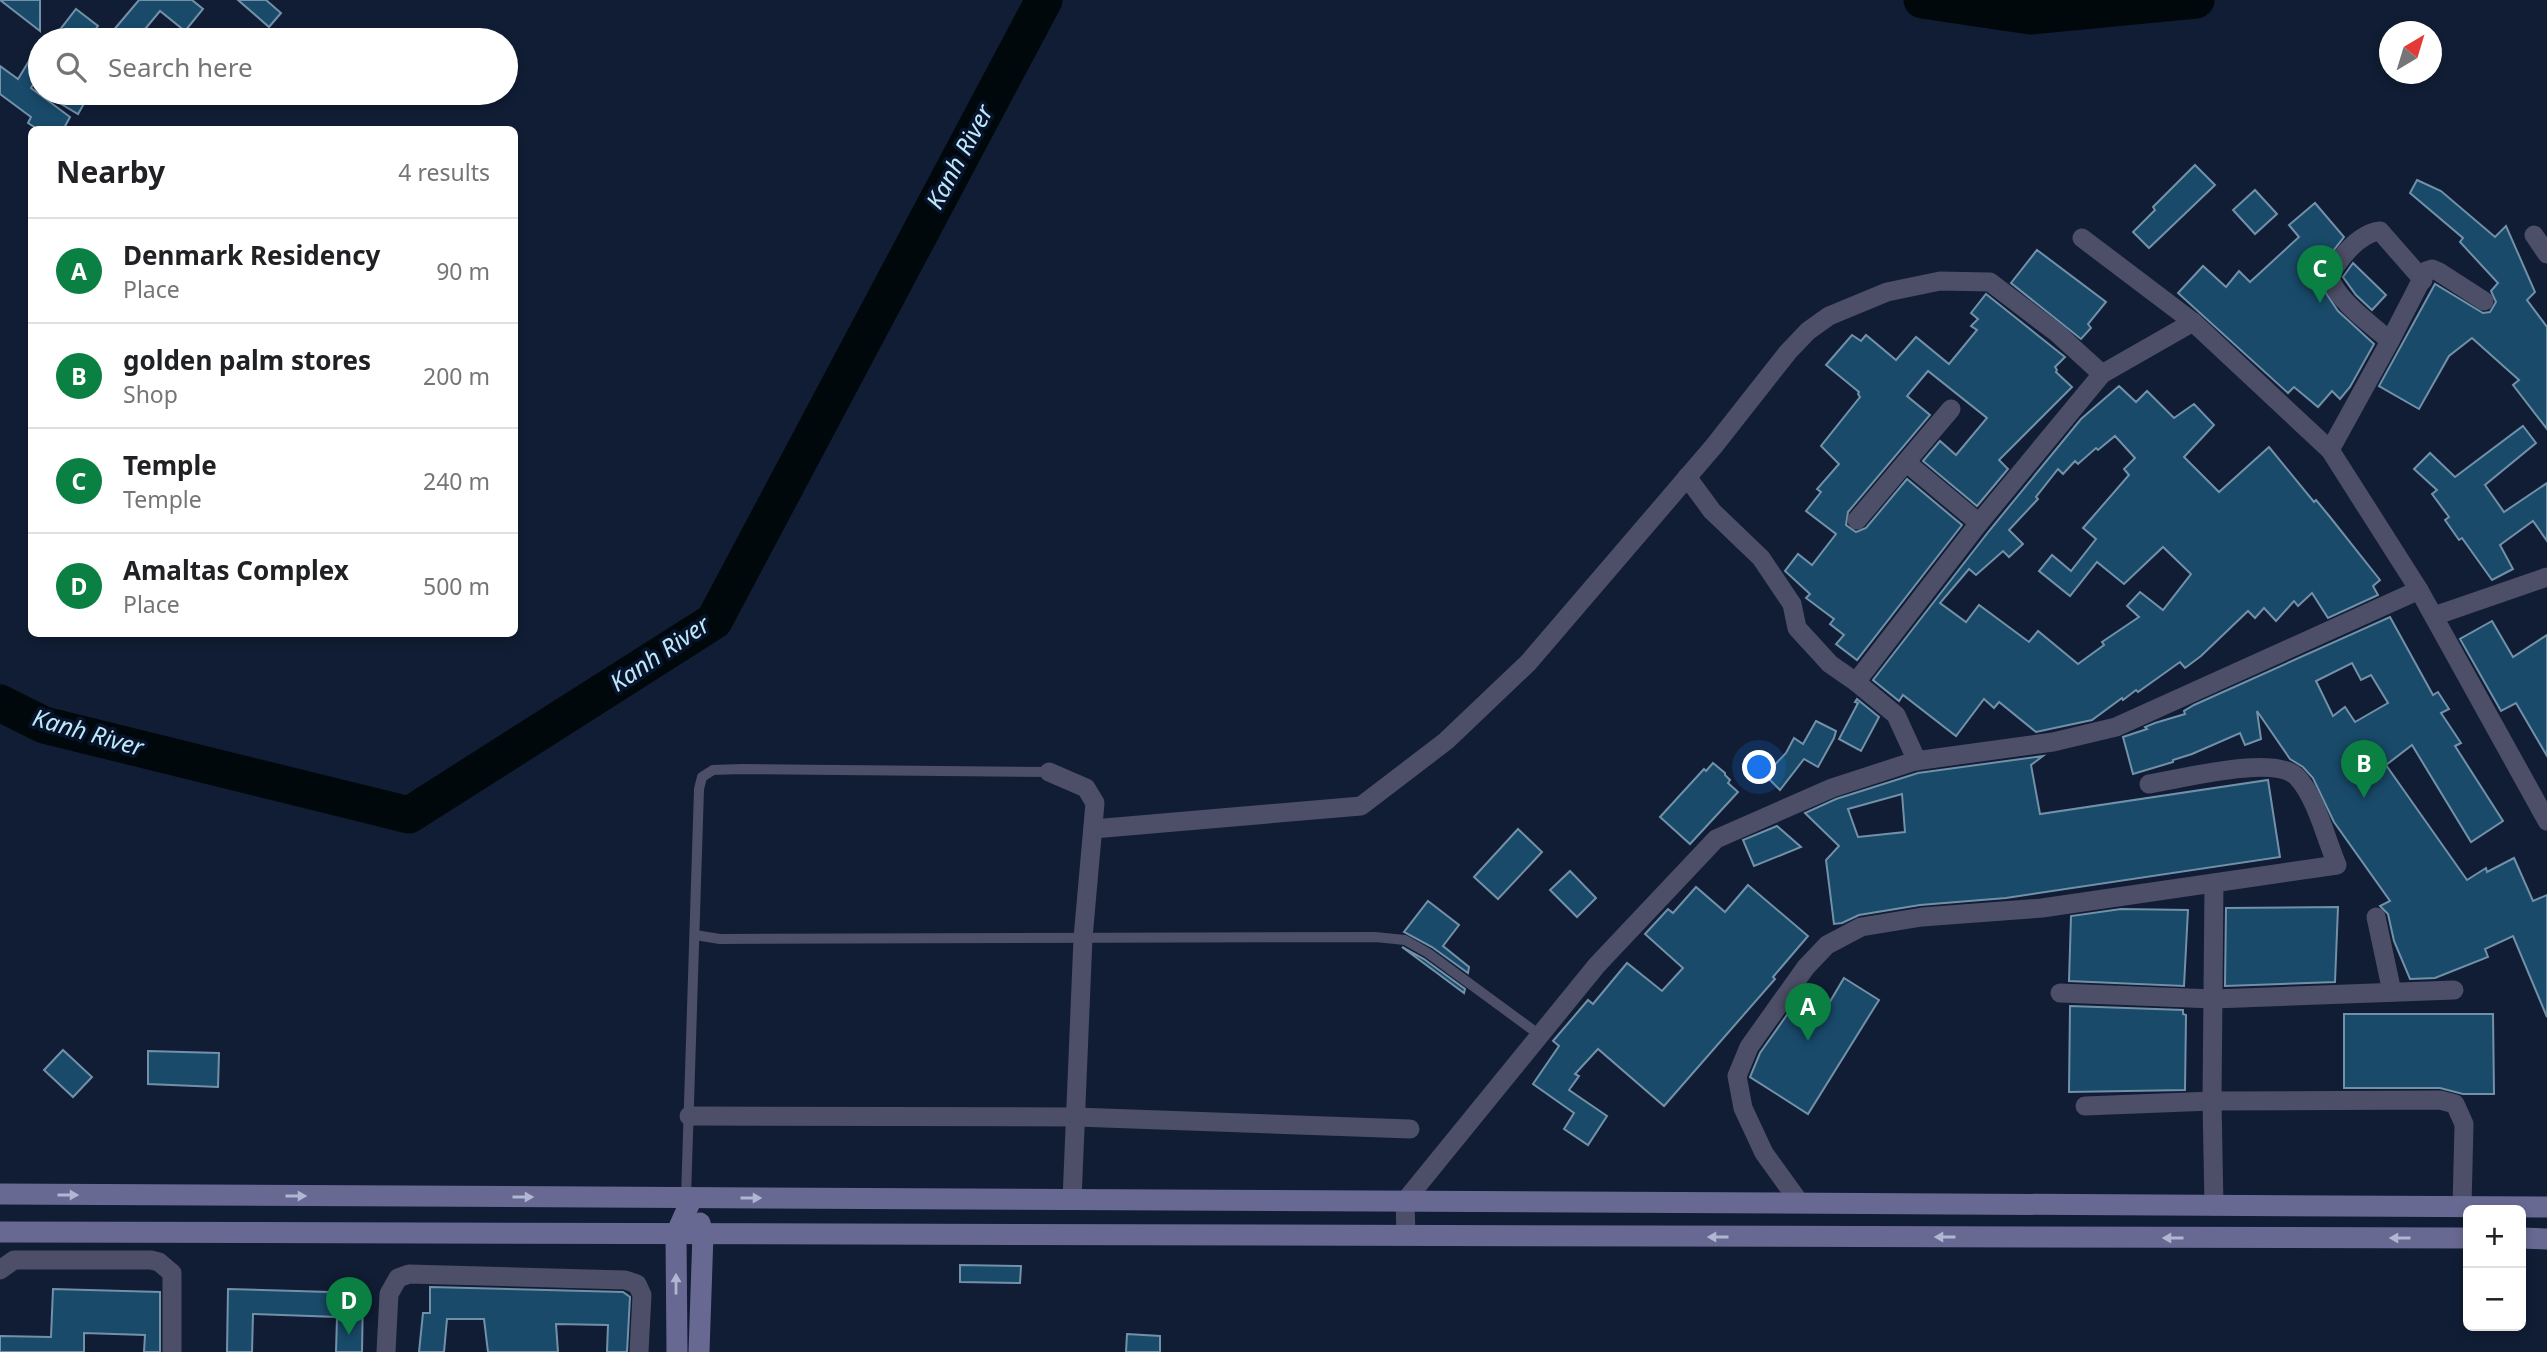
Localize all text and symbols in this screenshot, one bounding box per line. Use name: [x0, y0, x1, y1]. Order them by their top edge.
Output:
north arrow: [2379, 21, 2442, 84]
search box: [28, 28, 518, 105]
icon: search: [52, 48, 90, 86]
text: Search here: [108, 49, 253, 85]
water label: Kanh River: [917, 97, 1001, 214]
text: Nearby: [56, 151, 165, 192]
text: 4 results: [398, 156, 490, 188]
text: Denmark Residency: [123, 237, 380, 273]
pin: C: [2297, 245, 2343, 303]
text: A: [71, 255, 87, 287]
text: 90 m: [436, 255, 490, 287]
text: Place: [123, 273, 180, 305]
text: golden palm stores: [123, 342, 371, 378]
text: B: [71, 360, 87, 392]
text: 200 m: [423, 360, 490, 392]
text: Shop: [123, 378, 178, 410]
text: Temple: [123, 447, 217, 483]
text: C: [72, 465, 86, 497]
text: 240 m: [423, 465, 490, 497]
text: Temple: [123, 483, 202, 515]
text: Amaltas Complex: [123, 552, 349, 588]
text: D: [71, 570, 87, 602]
text: 500 m: [423, 570, 490, 602]
text: Place: [123, 588, 180, 620]
water label: Kanh River: [603, 606, 717, 698]
water label: Kanh River: [29, 700, 149, 764]
pin: B: [2341, 740, 2387, 798]
your location: [1742, 750, 1776, 784]
pin: A: [1785, 983, 1831, 1041]
one-way arrow: [57, 1189, 79, 1201]
one-way arrow: [285, 1190, 307, 1202]
one-way arrow: [512, 1191, 534, 1203]
one-way arrow: [740, 1192, 762, 1204]
map controls: [2463, 1205, 2526, 1331]
button: +: [2463, 1205, 2526, 1268]
one-way arrow: [1706, 1231, 1728, 1243]
one-way arrow: [1934, 1231, 1956, 1243]
one-way arrow: [2161, 1232, 2183, 1244]
one-way arrow: [2389, 1232, 2411, 1244]
button: −: [2463, 1268, 2526, 1331]
one-way arrow: [670, 1273, 682, 1295]
pin: D: [326, 1277, 372, 1335]

